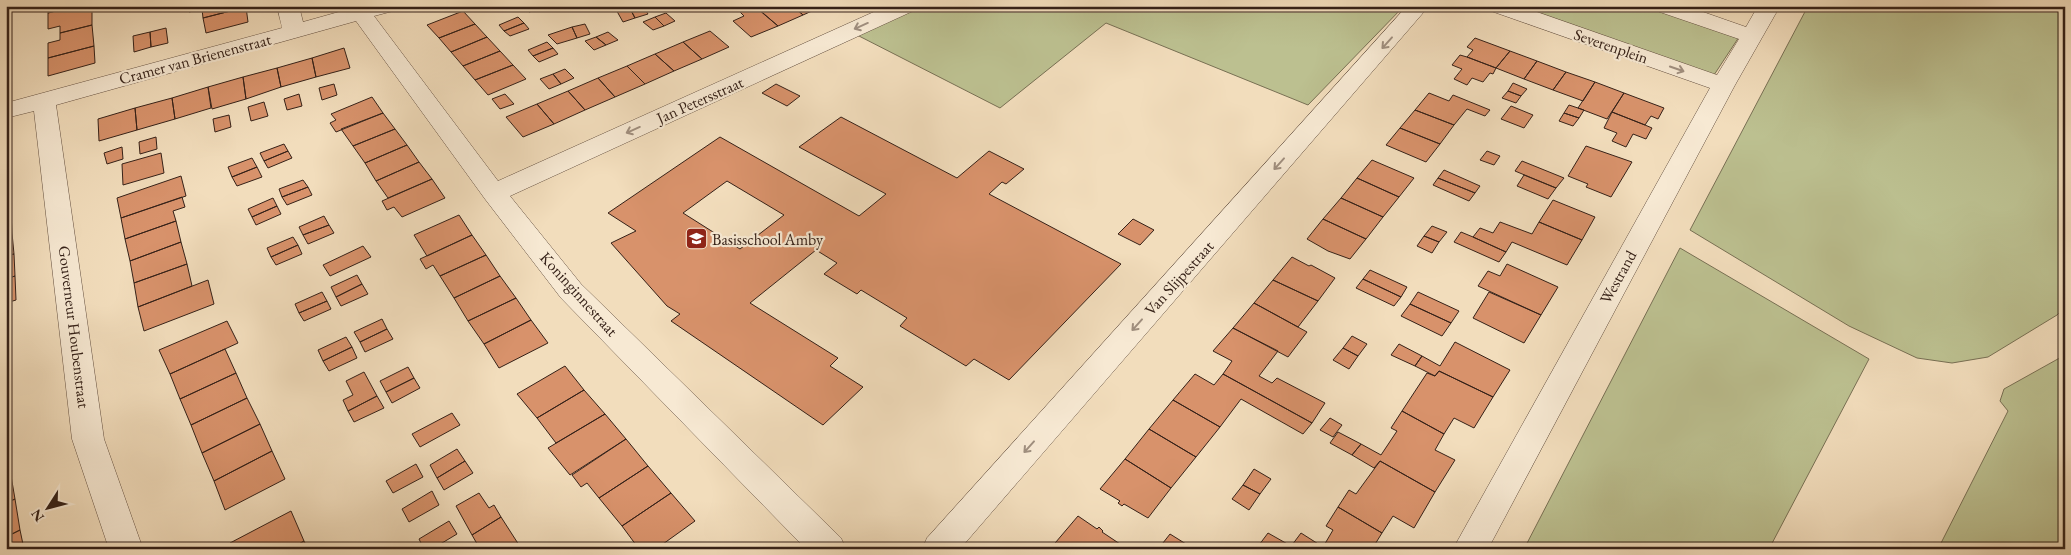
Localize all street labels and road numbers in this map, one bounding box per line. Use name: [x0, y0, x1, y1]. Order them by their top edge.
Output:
street label: Severenplein: [1571, 24, 1651, 69]
street label: Cramer van Brienenstraat: [117, 29, 273, 89]
street label: Jan Petersstraat: [651, 72, 747, 129]
street label: Van Slijpestraat: [1140, 236, 1218, 320]
street label: Gouverneur Houbenstraat: [54, 245, 94, 409]
street label: Westrand: [1595, 246, 1642, 307]
street label: Koninginnestraat: [535, 247, 623, 341]

